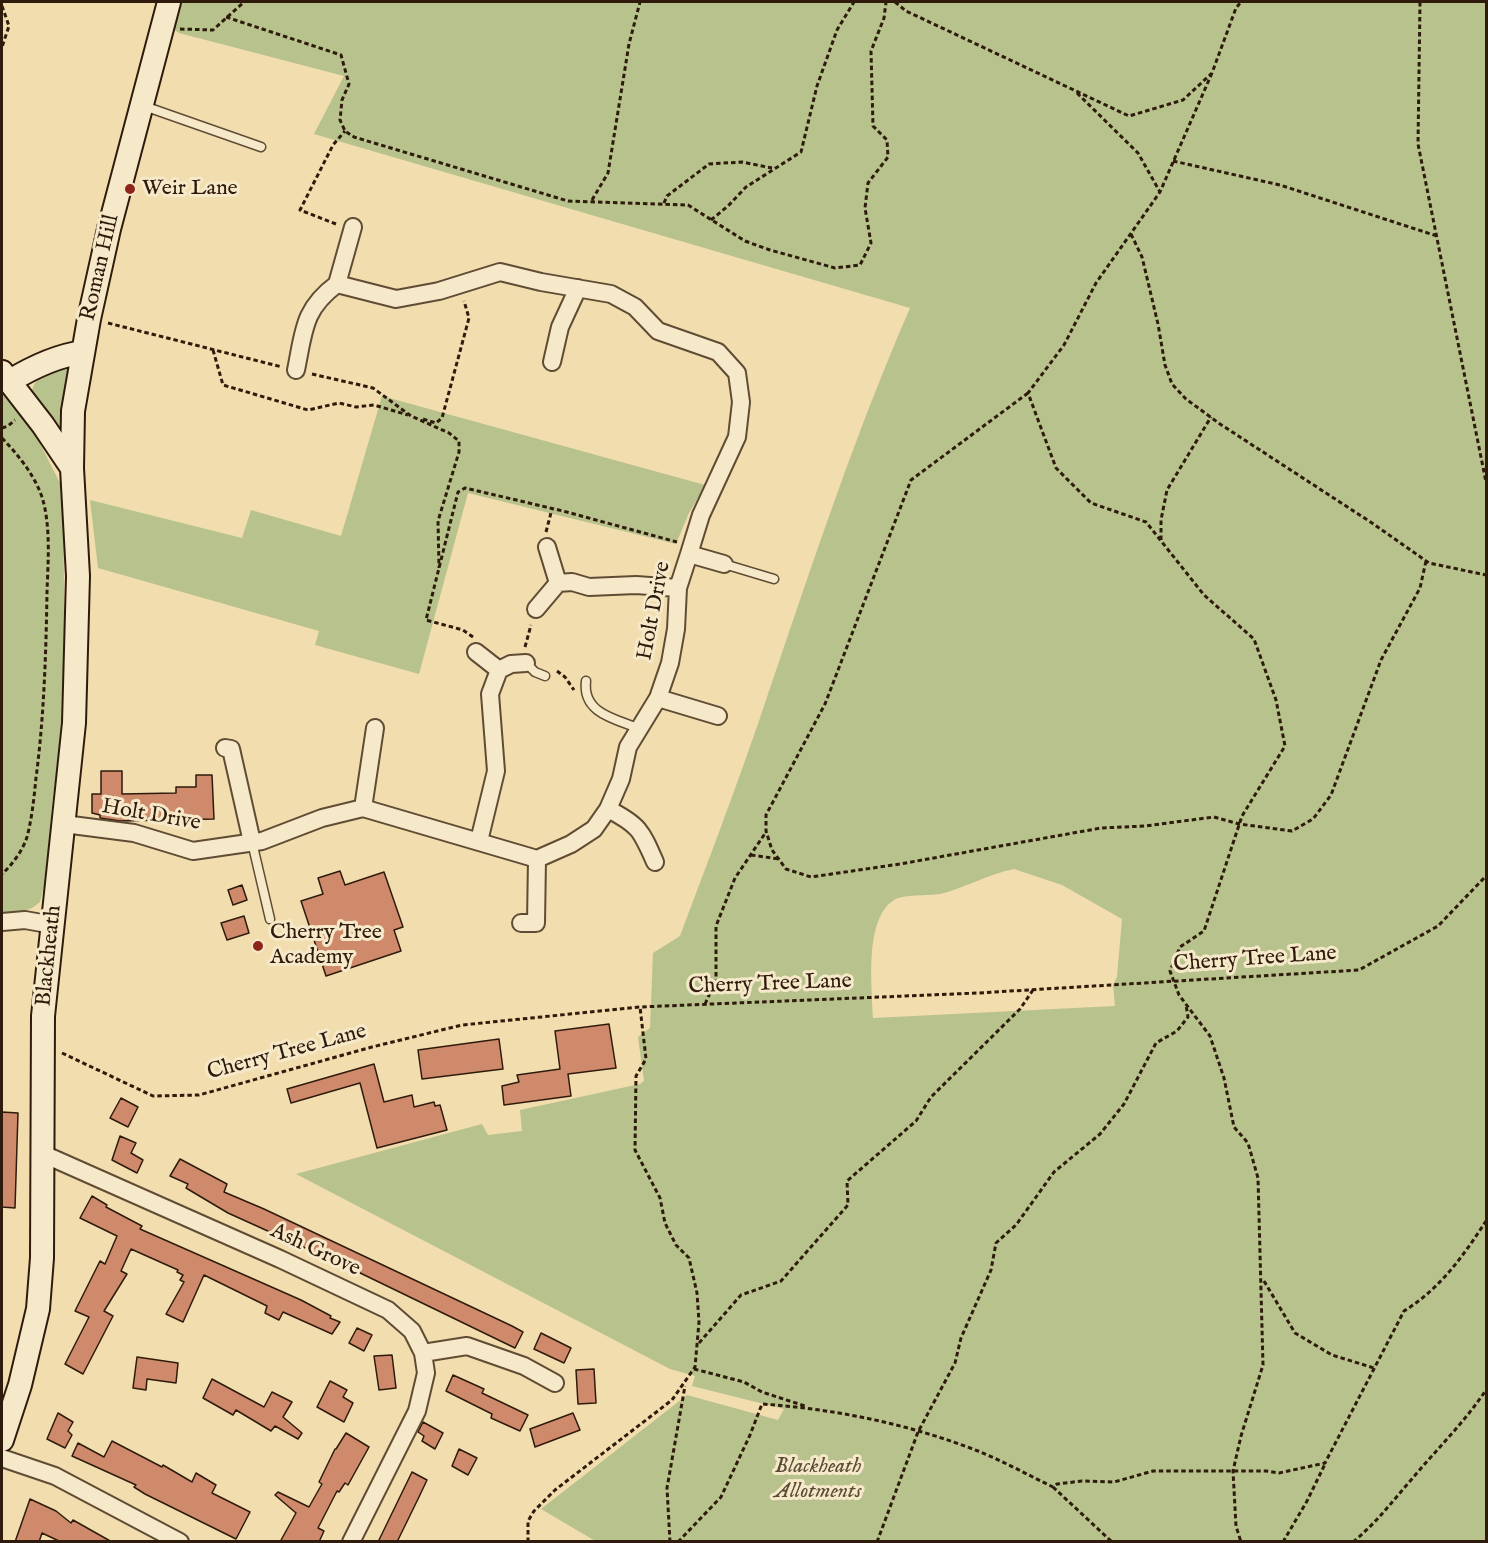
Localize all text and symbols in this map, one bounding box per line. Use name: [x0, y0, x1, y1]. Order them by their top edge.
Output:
place label: Weir Lane: [142, 176, 238, 202]
marker: Weir Lane: [123, 182, 137, 196]
street label: Roman Hill: [76, 212, 126, 324]
street label: Holt Drive: [633, 559, 677, 663]
street label: Holt Drive: [99, 794, 203, 838]
street label: Blackheath: [32, 904, 68, 1008]
place label: Cherry Tree Academy: [270, 920, 382, 972]
marker: Cherry Tree Academy: [251, 939, 265, 953]
street label: Cherry Tree Lane: [1172, 941, 1338, 979]
street label: Cherry Tree Lane: [688, 969, 852, 1001]
street label: Cherry Tree Lane: [205, 1019, 369, 1087]
street label: Ash Grove: [266, 1219, 364, 1283]
park label: Blackheath Allotments: [775, 1454, 861, 1506]

